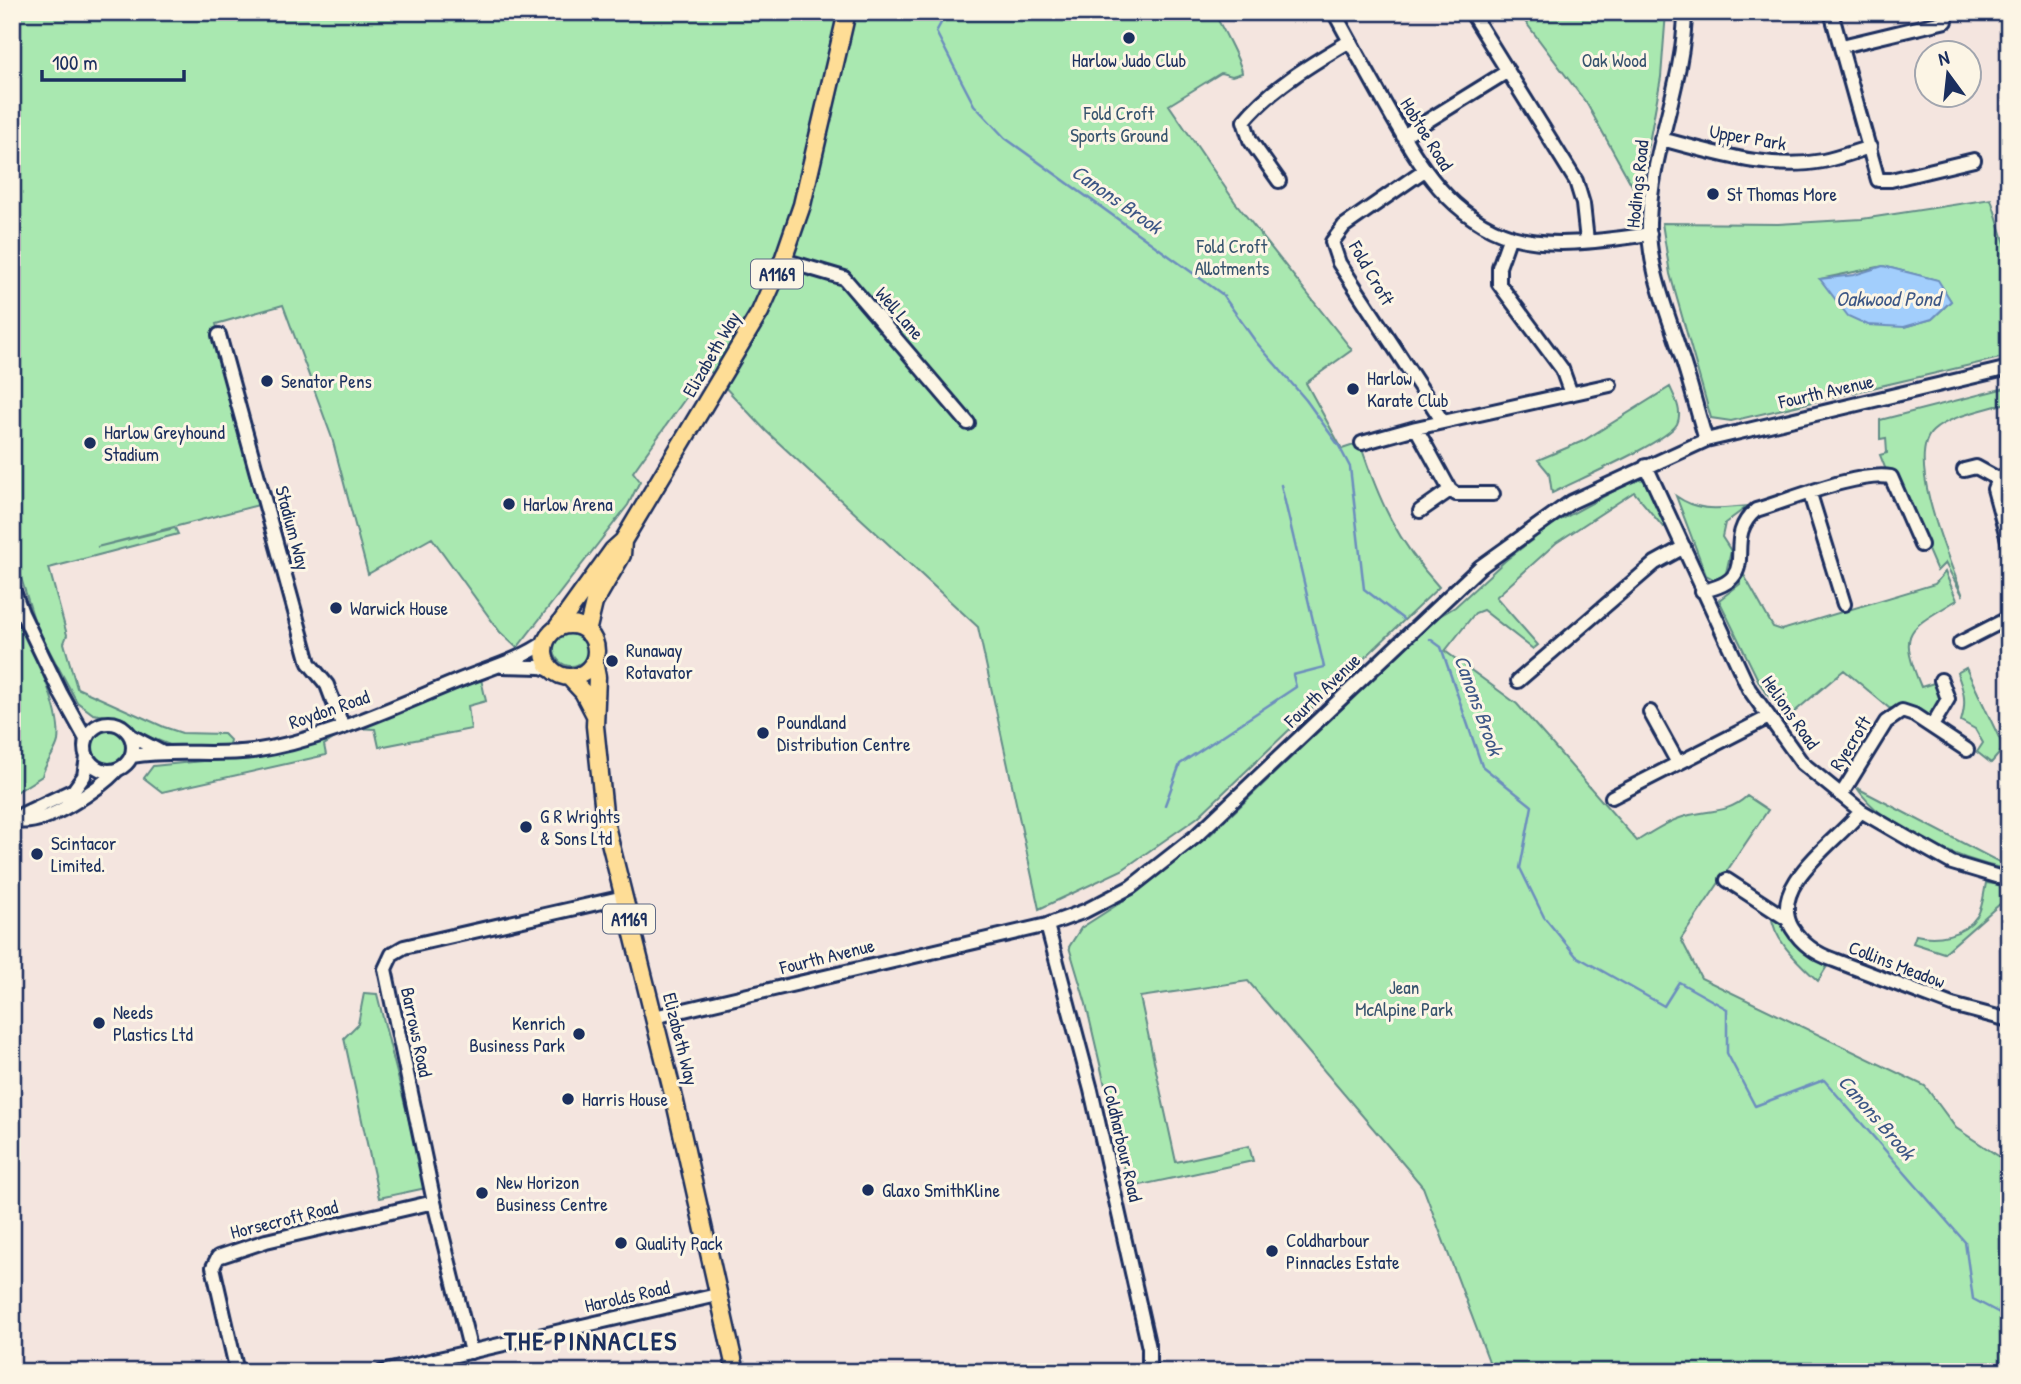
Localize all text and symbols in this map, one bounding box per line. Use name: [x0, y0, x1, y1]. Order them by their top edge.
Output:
marker: Harlow Judo Club: [1121, 30, 1137, 46]
scale bar: [42, 38, 184, 82]
north arrow: [1912, 38, 1982, 108]
text: N: [1935, 44, 1952, 71]
place label: Harlow Judo Club: [1072, 47, 1186, 73]
park label: Oak Wood: [1582, 47, 1647, 73]
text: 100 m: [52, 48, 98, 77]
street label: Hobtoe Road: [1394, 92, 1460, 176]
park label: Fold Croft Sports Ground: [1070, 100, 1168, 148]
street label: Upper Park: [1707, 117, 1789, 157]
street label: Hodings Road: [1619, 138, 1655, 229]
water label: Canons Brook: [1066, 157, 1170, 242]
place label: St Thomas More: [1727, 181, 1837, 207]
marker: St Thomas More: [1705, 186, 1721, 202]
park label: Fold Croft Allotments: [1195, 233, 1269, 281]
street label: Fold Croft: [1343, 235, 1401, 310]
road number: A1169: [751, 260, 803, 288]
street label: Well Lane: [870, 281, 931, 345]
water label: Oakwood Pond: [1836, 284, 1944, 313]
street label: Elizabeth Way: [676, 306, 746, 402]
place label: Harlow Karate Club: [1367, 365, 1449, 413]
street label: Fourth Avenue: [1775, 367, 1876, 415]
place label: Senator Pens: [281, 368, 372, 394]
marker: Senator Pens: [259, 373, 275, 389]
marker: Harlow Karate Club: [1345, 381, 1361, 397]
place label: Harlow Greyhound Stadium: [104, 419, 225, 467]
marker: Harlow Greyhound Stadium: [82, 435, 98, 451]
street label: Stadium Way: [269, 483, 317, 573]
place label: Harlow Arena: [523, 491, 613, 517]
marker: Harlow Arena: [501, 496, 517, 512]
place label: Warwick House: [350, 595, 449, 621]
marker: Warwick House: [328, 600, 344, 616]
place label: Runaway Rotavator: [626, 637, 694, 685]
street label: Fourth Avenue: [1277, 647, 1366, 734]
water label: Canons Brook: [1448, 651, 1511, 761]
marker: Runaway Rotavator: [604, 653, 620, 669]
street label: Helions Road: [1756, 670, 1826, 755]
street label: Roydon Road: [285, 683, 373, 735]
place label: Poundland Distribution Centre: [777, 709, 911, 757]
street label: Ryecroft: [1823, 710, 1877, 775]
marker: Poundland Distribution Centre: [755, 725, 771, 741]
place label: G R Wrights & Sons Ltd: [540, 803, 620, 851]
marker: G R Wrights & Sons Ltd: [518, 819, 534, 835]
place label: Scintacor Limited.: [51, 830, 117, 878]
marker: Scintacor Limited.: [29, 846, 45, 862]
road number: A1169: [603, 904, 655, 934]
street label: Fourth Avenue: [776, 932, 878, 981]
street label: Collins Meadow: [1845, 934, 1949, 994]
park label: Jean McAlpine Park: [1355, 974, 1453, 1022]
street label: Barrows Road: [395, 985, 439, 1080]
street label: Elizabeth Way: [657, 990, 705, 1088]
place label: Needs Plastics Ltd: [113, 999, 193, 1047]
place label: Kenrich Business Park: [469, 1010, 565, 1058]
marker: Needs Plastics Ltd: [91, 1015, 107, 1031]
marker: Kenrich Business Park: [571, 1026, 587, 1042]
water label: Canons Brook: [1832, 1068, 1924, 1168]
street label: Coldharbour Road: [1097, 1082, 1149, 1205]
place label: Harris House: [582, 1086, 668, 1112]
marker: Harris House: [560, 1091, 576, 1107]
place label: New Horizon Business Centre: [496, 1169, 608, 1217]
place label: Glaxo SmithKline: [882, 1177, 1000, 1203]
marker: Glaxo SmithKline: [860, 1182, 876, 1198]
marker: New Horizon Business Centre: [474, 1185, 490, 1201]
street label: Horsecroft Road: [228, 1193, 341, 1245]
place label: Coldharbour Pinnacles Estate: [1286, 1227, 1400, 1275]
place label: Quality Pack: [635, 1230, 723, 1256]
marker: Quality Pack: [613, 1235, 629, 1251]
marker: Coldharbour Pinnacles Estate: [1264, 1243, 1280, 1259]
street label: Harolds Road: [582, 1273, 673, 1318]
district label: THE PINNACLES: [503, 1323, 678, 1358]

